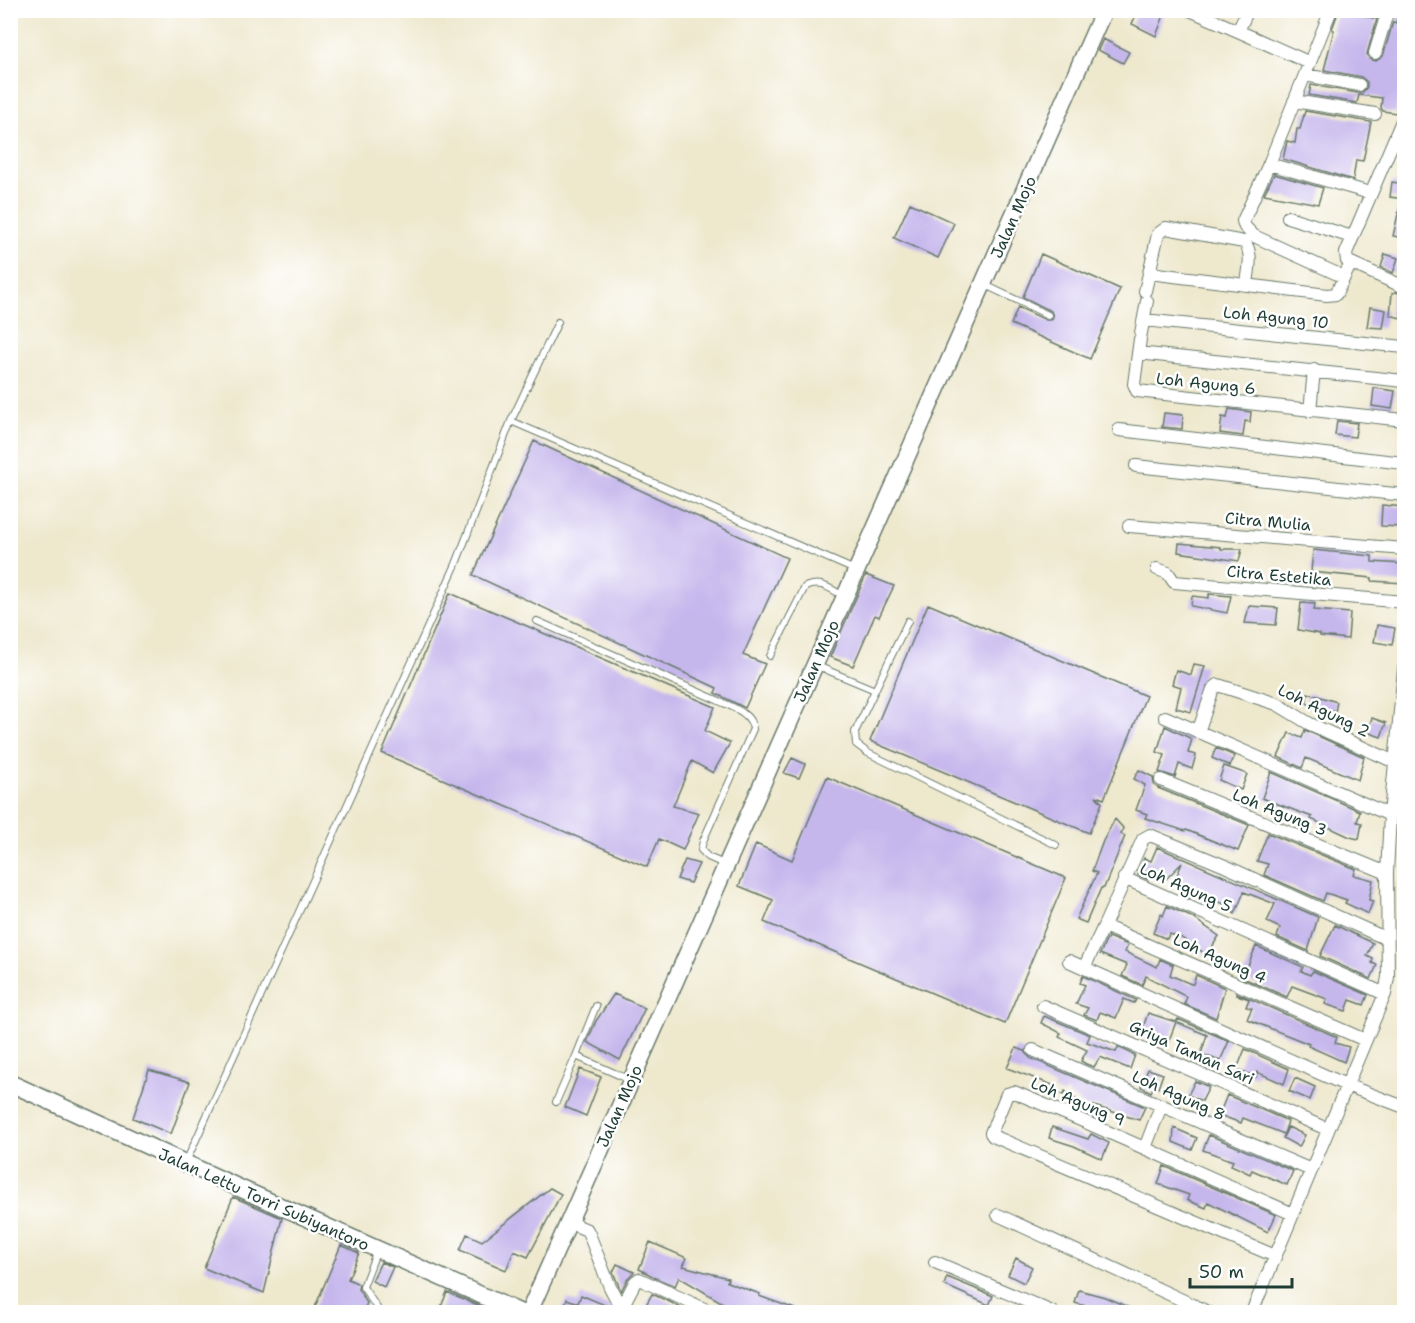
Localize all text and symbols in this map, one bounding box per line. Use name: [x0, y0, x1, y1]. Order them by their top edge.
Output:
street label: Jalan Mojo: [986, 173, 1041, 262]
street label: Loh Agung 10: [1222, 301, 1330, 333]
street label: Loh Agung 6: [1155, 368, 1257, 399]
street label: Citra Mulia: [1224, 507, 1312, 536]
street label: Citra Estetika: [1226, 560, 1332, 591]
street label: Jalan Mojo: [789, 617, 844, 706]
street label: Loh Agung 2: [1274, 679, 1373, 742]
street label: Loh Agung 3: [1229, 784, 1330, 841]
street label: Loh Agung 5: [1136, 858, 1235, 917]
street label: Loh Agung 4: [1170, 929, 1270, 988]
street label: Griya Taman Sari: [1126, 1015, 1258, 1089]
street label: Jalan Mojo: [592, 1062, 647, 1151]
street label: Loh Agung 8: [1129, 1066, 1229, 1125]
street label: Loh Agung 9: [1028, 1072, 1128, 1131]
street label: Jalan Lettu Torri Subiyantoro: [155, 1143, 373, 1256]
scale bar: [1190, 1251, 1292, 1289]
text: 50 m: [1199, 1260, 1244, 1284]

